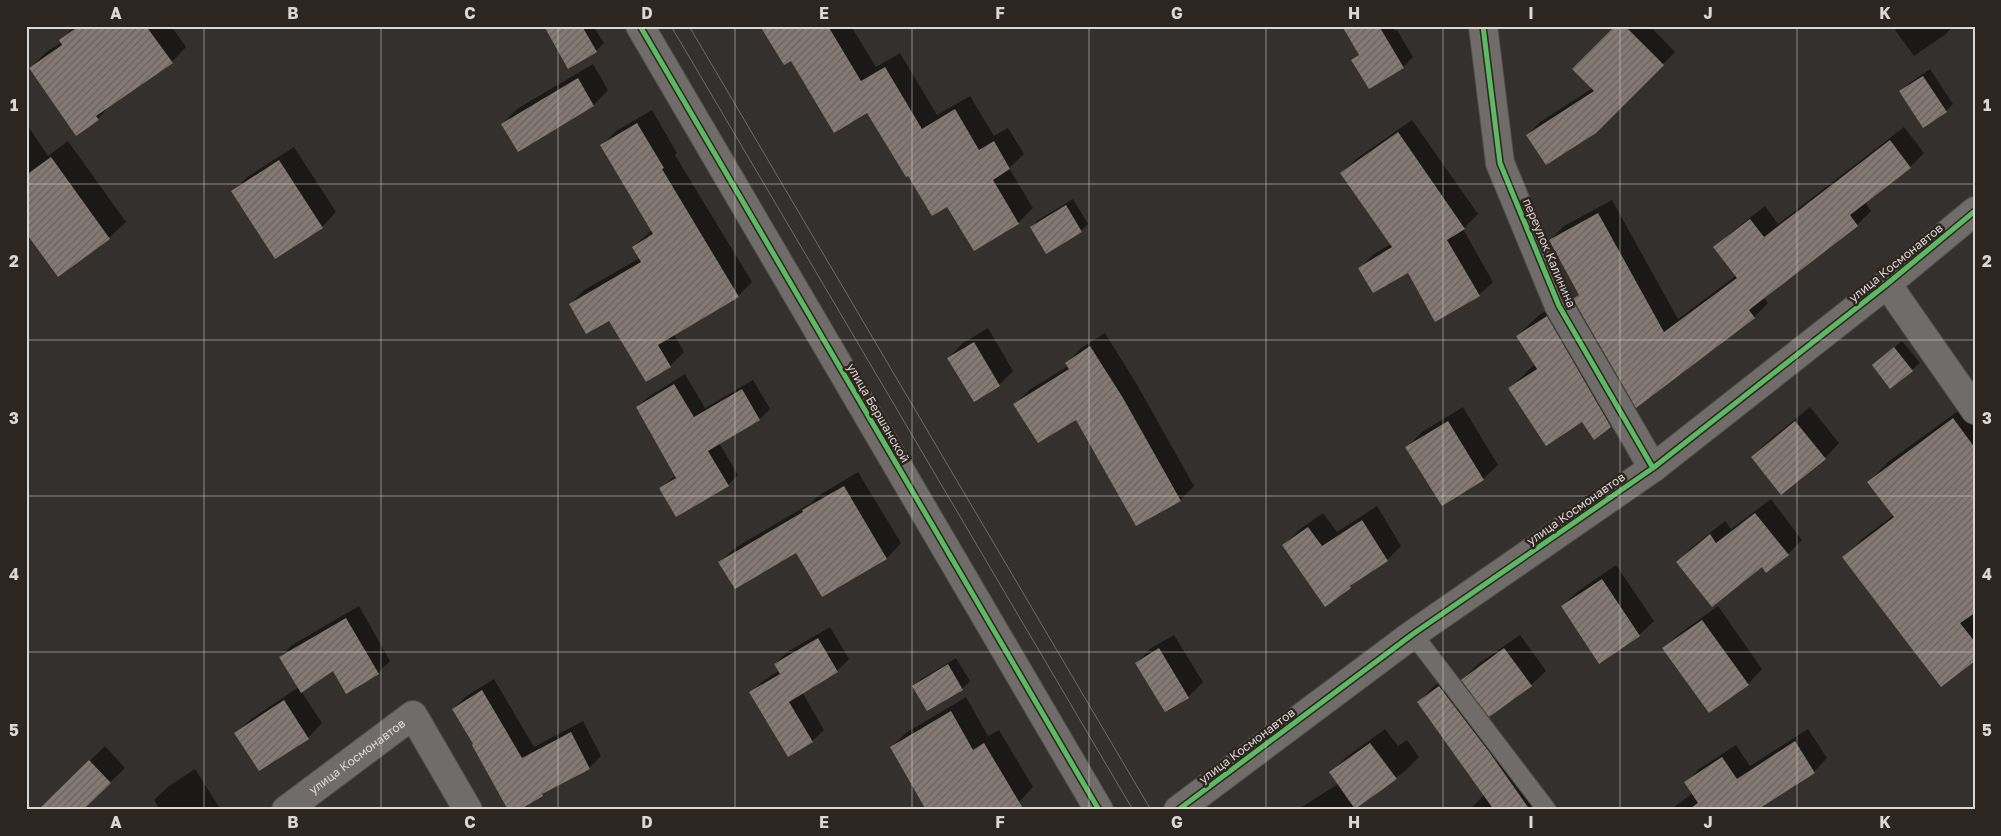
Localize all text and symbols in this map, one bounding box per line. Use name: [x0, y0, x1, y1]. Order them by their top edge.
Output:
text: A: [110, 3, 122, 23]
text: B: [287, 3, 299, 23]
text: C: [464, 3, 476, 23]
text: D: [641, 3, 653, 23]
text: E: [819, 3, 829, 23]
text: F: [995, 3, 1005, 23]
text: G: [1171, 3, 1183, 23]
text: H: [1348, 3, 1360, 23]
text: I: [1528, 3, 1534, 23]
text: J: [1703, 3, 1713, 23]
text: K: [1879, 3, 1891, 23]
text: 1: [10, 95, 18, 115]
text: 1: [1983, 95, 1991, 115]
street label: переулок Калинина: [1520, 196, 1579, 310]
street label: улица Космонавтов: [1846, 220, 1946, 305]
text: 2: [9, 251, 19, 271]
text: 2: [1982, 251, 1992, 271]
street label: улица Бершанской: [844, 360, 913, 465]
text: 3: [9, 408, 19, 428]
text: 3: [1982, 408, 1992, 428]
street label: улица Космонавтов: [1524, 469, 1628, 548]
text: 4: [9, 564, 19, 584]
text: 4: [1982, 564, 1992, 584]
street label: улица Космонавтов: [1196, 704, 1298, 787]
street label: улица Космонавтов: [306, 715, 408, 797]
text: 5: [9, 720, 19, 740]
text: 5: [1982, 720, 1992, 740]
text: A: [110, 812, 122, 832]
text: B: [287, 812, 299, 832]
text: C: [464, 812, 476, 832]
text: D: [641, 812, 653, 832]
text: E: [819, 812, 829, 832]
text: F: [995, 812, 1005, 832]
text: G: [1171, 812, 1183, 832]
text: H: [1348, 812, 1360, 832]
text: I: [1528, 812, 1534, 832]
text: J: [1703, 812, 1713, 832]
text: K: [1879, 812, 1891, 832]

